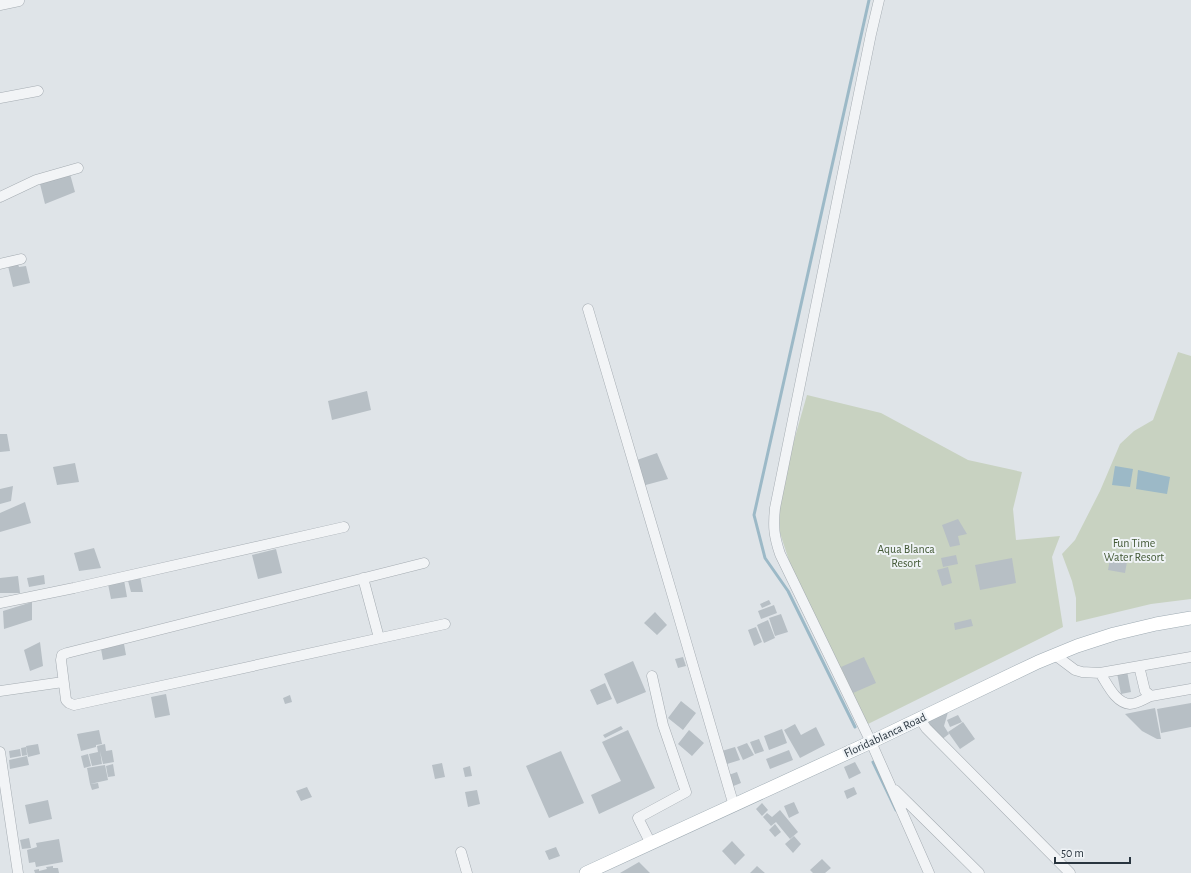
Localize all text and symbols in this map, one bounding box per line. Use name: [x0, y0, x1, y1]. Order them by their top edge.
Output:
park label: Fun Time Water Resort: [1104, 537, 1164, 563]
park label: Aqua Blanca Resort: [877, 543, 935, 569]
street label: Floridablanca Road: [842, 711, 928, 759]
scale bar: [1055, 839, 1130, 865]
text: 50 m: [1061, 847, 1084, 859]

